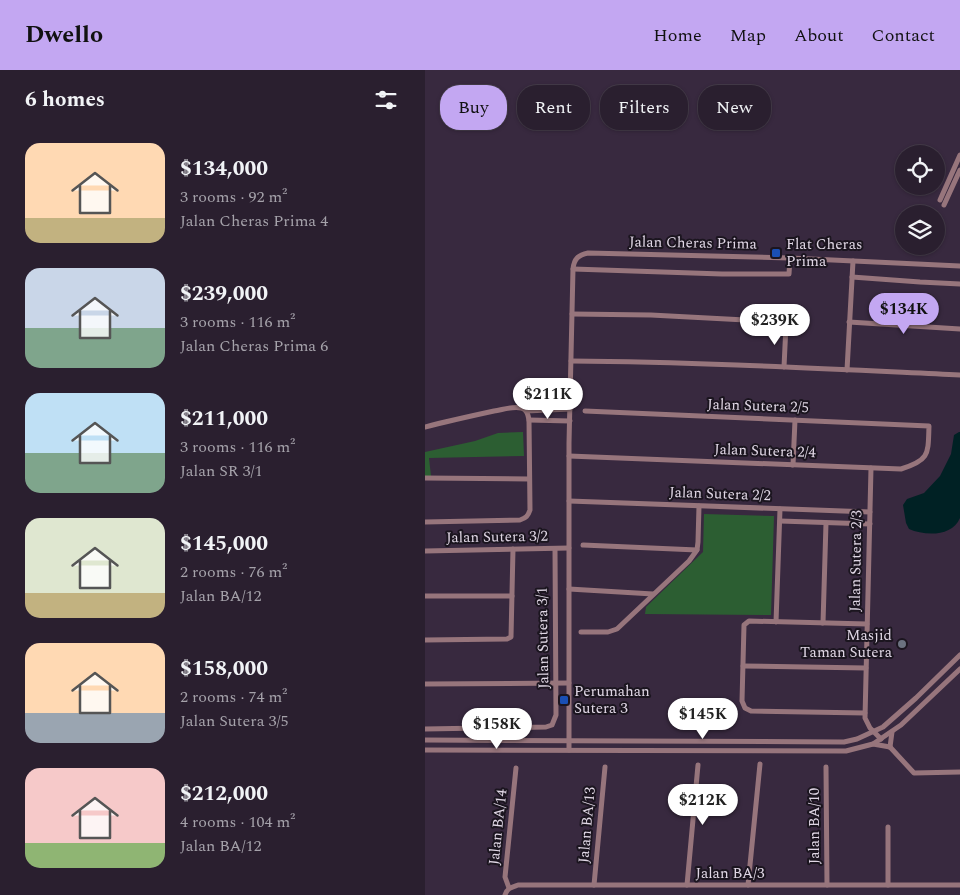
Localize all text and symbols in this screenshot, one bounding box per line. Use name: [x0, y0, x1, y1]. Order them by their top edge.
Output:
text: Dwello: [25, 17, 103, 53]
text: Home: [653, 22, 702, 49]
text: Map: [730, 22, 766, 49]
text: About: [794, 22, 844, 49]
text: Contact: [872, 22, 935, 49]
text: 6 homes: [25, 84, 105, 116]
chip: Buy: [440, 85, 507, 130]
chip: Rent: [517, 85, 590, 130]
chip: Filters: [600, 85, 688, 130]
chip: New: [698, 85, 771, 130]
icon: filters: [372, 86, 400, 114]
map controls: [895, 145, 945, 255]
button: locate: [895, 145, 945, 195]
text: $134,000: [180, 153, 268, 185]
icon: home: [65, 163, 125, 223]
text: 3 rooms · 92 m²: [180, 185, 287, 209]
button: layers: [895, 205, 945, 255]
text: Jalan Cheras Prima 4: [180, 209, 328, 233]
street label: Jalan Cheras Prima: [629, 230, 758, 256]
place label: Flat Cheras Prima: [786, 233, 863, 273]
marker: Flat Cheras Prima: [770, 247, 782, 259]
text: $239,000: [180, 278, 268, 310]
icon: home: [65, 288, 125, 348]
pin: $134K: [869, 292, 939, 335]
text: $134K: [880, 297, 928, 321]
pin: $239K: [740, 304, 810, 346]
text: $239K: [751, 308, 799, 332]
text: 3 rooms · 116 m²: [180, 310, 295, 334]
text: Jalan Cheras Prima 6: [180, 334, 328, 358]
pin: $211K: [513, 378, 583, 420]
text: $211K: [524, 382, 572, 406]
street label: Jalan Sutera 2/5: [707, 393, 809, 419]
text: $211,000: [180, 403, 268, 435]
icon: home: [65, 413, 125, 473]
text: 3 rooms · 116 m²: [180, 435, 295, 459]
street label: Jalan Sutera 2/4: [714, 438, 817, 464]
text: Jalan SR 3/1: [180, 459, 262, 483]
street label: Jalan Sutera 2/2: [669, 481, 771, 507]
street label: Jalan Sutera 2/3: [844, 509, 868, 612]
street label: Jalan Sutera 3/2: [446, 525, 548, 549]
text: $145,000: [180, 528, 268, 560]
icon: home: [65, 538, 125, 598]
text: 2 rooms · 76 m²: [180, 560, 287, 584]
text: Jalan BA/12: [180, 584, 262, 608]
street label: Jalan Sutera 3/1: [531, 587, 555, 689]
place label: Masjid Taman Sutera: [800, 624, 893, 664]
marker: Masjid Taman Sutera: [896, 638, 908, 650]
text: $158,000: [180, 653, 268, 685]
icon: home: [65, 663, 125, 723]
place label: Perumahan Sutera 3: [574, 680, 650, 720]
text: 2 rooms · 74 m²: [180, 685, 287, 709]
marker: Perumahan Sutera 3: [558, 694, 570, 706]
pin: $145K: [668, 698, 738, 740]
text: $145K: [679, 702, 727, 726]
pin: $158K: [462, 708, 532, 750]
text: Jalan Sutera 3/5: [180, 709, 289, 733]
text: $158K: [473, 712, 521, 736]
text: $212,000: [180, 778, 268, 810]
pin: $212K: [668, 784, 738, 826]
street label: Jalan BA/13: [572, 785, 602, 864]
street label: Jalan BA/14: [483, 787, 513, 866]
icon: home: [65, 788, 125, 848]
text: $212K: [679, 788, 727, 812]
street label: Jalan BA/10: [803, 788, 826, 864]
text: 4 rooms · 104 m²: [180, 810, 295, 834]
text: Jalan BA/12: [180, 834, 262, 858]
street label: Jalan BA/3: [696, 862, 765, 885]

